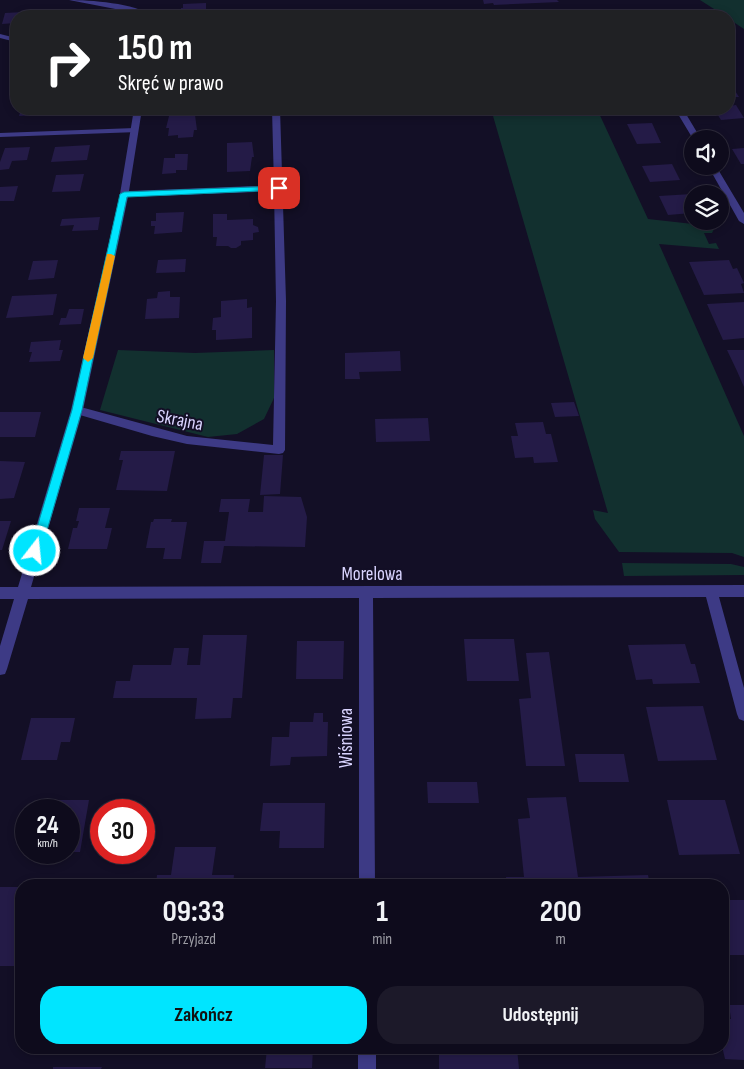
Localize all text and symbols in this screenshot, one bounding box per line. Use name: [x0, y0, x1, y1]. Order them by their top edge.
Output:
text: 150 m: [118, 27, 192, 70]
icon: right: [35, 30, 100, 95]
text: Skręć w prawo: [118, 70, 224, 97]
map controls: [684, 130, 729, 230]
button: sound: [684, 130, 729, 175]
pin: [258, 167, 300, 209]
icon: arrive: [265, 174, 293, 202]
button: layers: [684, 185, 729, 230]
street label: Skrajna: [155, 405, 205, 436]
position arrow: [8, 524, 60, 576]
street label: Morelowa: [341, 563, 403, 586]
street label: Wiśniowa: [335, 708, 358, 768]
speed limit sign: 30: [90, 799, 155, 864]
text: 24: [36, 810, 59, 841]
text: km/h: [37, 836, 58, 851]
text: 09:33: [163, 894, 225, 930]
text: 1: [376, 894, 388, 930]
text: 200: [540, 894, 581, 930]
text: Przyjazd: [171, 930, 216, 949]
text: min: [372, 930, 392, 949]
text: m: [555, 930, 566, 949]
button: Zakończ: [40, 986, 367, 1044]
button: Udostępnij: [377, 986, 704, 1044]

